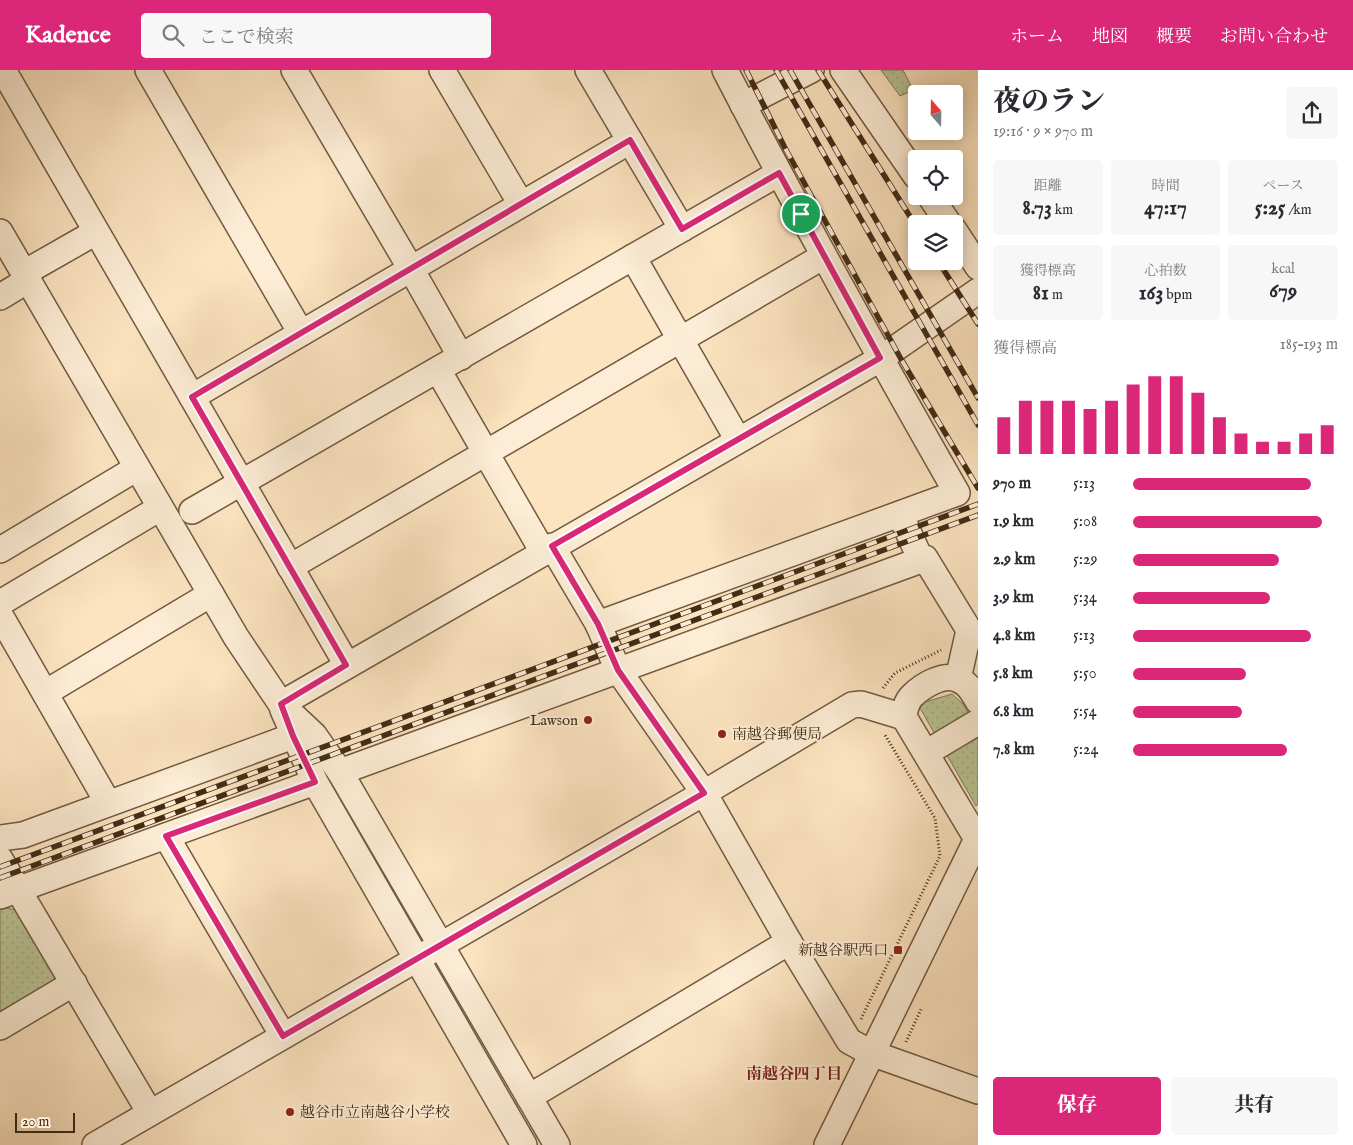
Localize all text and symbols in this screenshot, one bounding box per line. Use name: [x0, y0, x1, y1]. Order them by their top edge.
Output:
search box: [141, 13, 491, 58]
text: Kadence: [25, 20, 111, 51]
icon: search: [159, 21, 187, 49]
text: ここで検索: [199, 26, 294, 50]
text: ホーム: [1010, 26, 1064, 49]
text: 地図: [1092, 26, 1128, 49]
text: 概要: [1156, 26, 1192, 49]
text: お問い合わせ: [1220, 26, 1328, 49]
north arrow: [908, 85, 962, 140]
map controls: [908, 85, 963, 270]
text: 夜のラン: [993, 85, 1105, 120]
button: share: [1286, 87, 1338, 139]
text: 19:16 · 9 × 970 m: [993, 122, 1093, 142]
button: locate: [908, 150, 963, 205]
text: 距離: [1034, 177, 1062, 195]
text: 時間: [1151, 177, 1179, 195]
text: ペース: [1263, 177, 1304, 195]
pin: [780, 193, 822, 235]
text: 8.73: [1022, 195, 1052, 222]
text: 47:17: [1144, 195, 1187, 222]
text: 5:25: [1255, 195, 1285, 222]
icon: arrive: [787, 200, 815, 228]
text: km: [1052, 201, 1073, 219]
text: /km: [1285, 201, 1312, 219]
button: layers: [908, 215, 963, 270]
text: kcal: [1271, 260, 1295, 278]
text: 獲得標高: [1020, 262, 1076, 280]
text: 心拍数: [1144, 262, 1186, 280]
text: 679: [1269, 278, 1297, 305]
text: 81: [1033, 280, 1049, 307]
text: 163: [1139, 280, 1163, 307]
text: m: [1049, 286, 1063, 304]
text: bpm: [1163, 286, 1192, 304]
text: 185–193 m: [1280, 335, 1338, 355]
text: 獲得標高: [993, 339, 1057, 359]
text: 970 m: [993, 474, 1031, 494]
text: 5:13: [1073, 474, 1095, 494]
text: 1.9 km: [993, 512, 1034, 532]
text: 5:08: [1073, 512, 1097, 532]
text: 2.9 km: [993, 550, 1035, 570]
text: 5:29: [1073, 550, 1098, 570]
text: 3.9 km: [993, 588, 1034, 608]
text: 5:34: [1073, 588, 1097, 608]
text: 4.8 km: [993, 626, 1035, 646]
text: 5:13: [1073, 626, 1095, 646]
text: 5.8 km: [993, 664, 1033, 684]
text: 5:50: [1073, 664, 1097, 684]
text: 6.8 km: [993, 702, 1034, 722]
text: 5:54: [1073, 702, 1097, 722]
place label: Lawson: [530, 711, 578, 730]
marker: Lawson: [582, 714, 594, 726]
place label: 南越谷郵便局: [732, 725, 822, 744]
marker: 南越谷郵便局: [716, 728, 728, 740]
text: 7.8 km: [993, 740, 1035, 760]
text: 5:24: [1073, 740, 1098, 760]
place label: 新越谷駅西口: [798, 941, 888, 960]
marker: 新越谷駅西口: [892, 944, 904, 956]
district label: 南越谷四丁目: [746, 1065, 842, 1085]
button: 保存: [993, 1077, 1161, 1135]
button: 共有: [1171, 1077, 1338, 1135]
place label: 越谷市立南越谷小学校: [300, 1103, 450, 1122]
marker: 越谷市立南越谷小学校: [284, 1106, 296, 1118]
scale bar: [15, 1110, 75, 1133]
text: 20 m: [22, 1113, 49, 1131]

